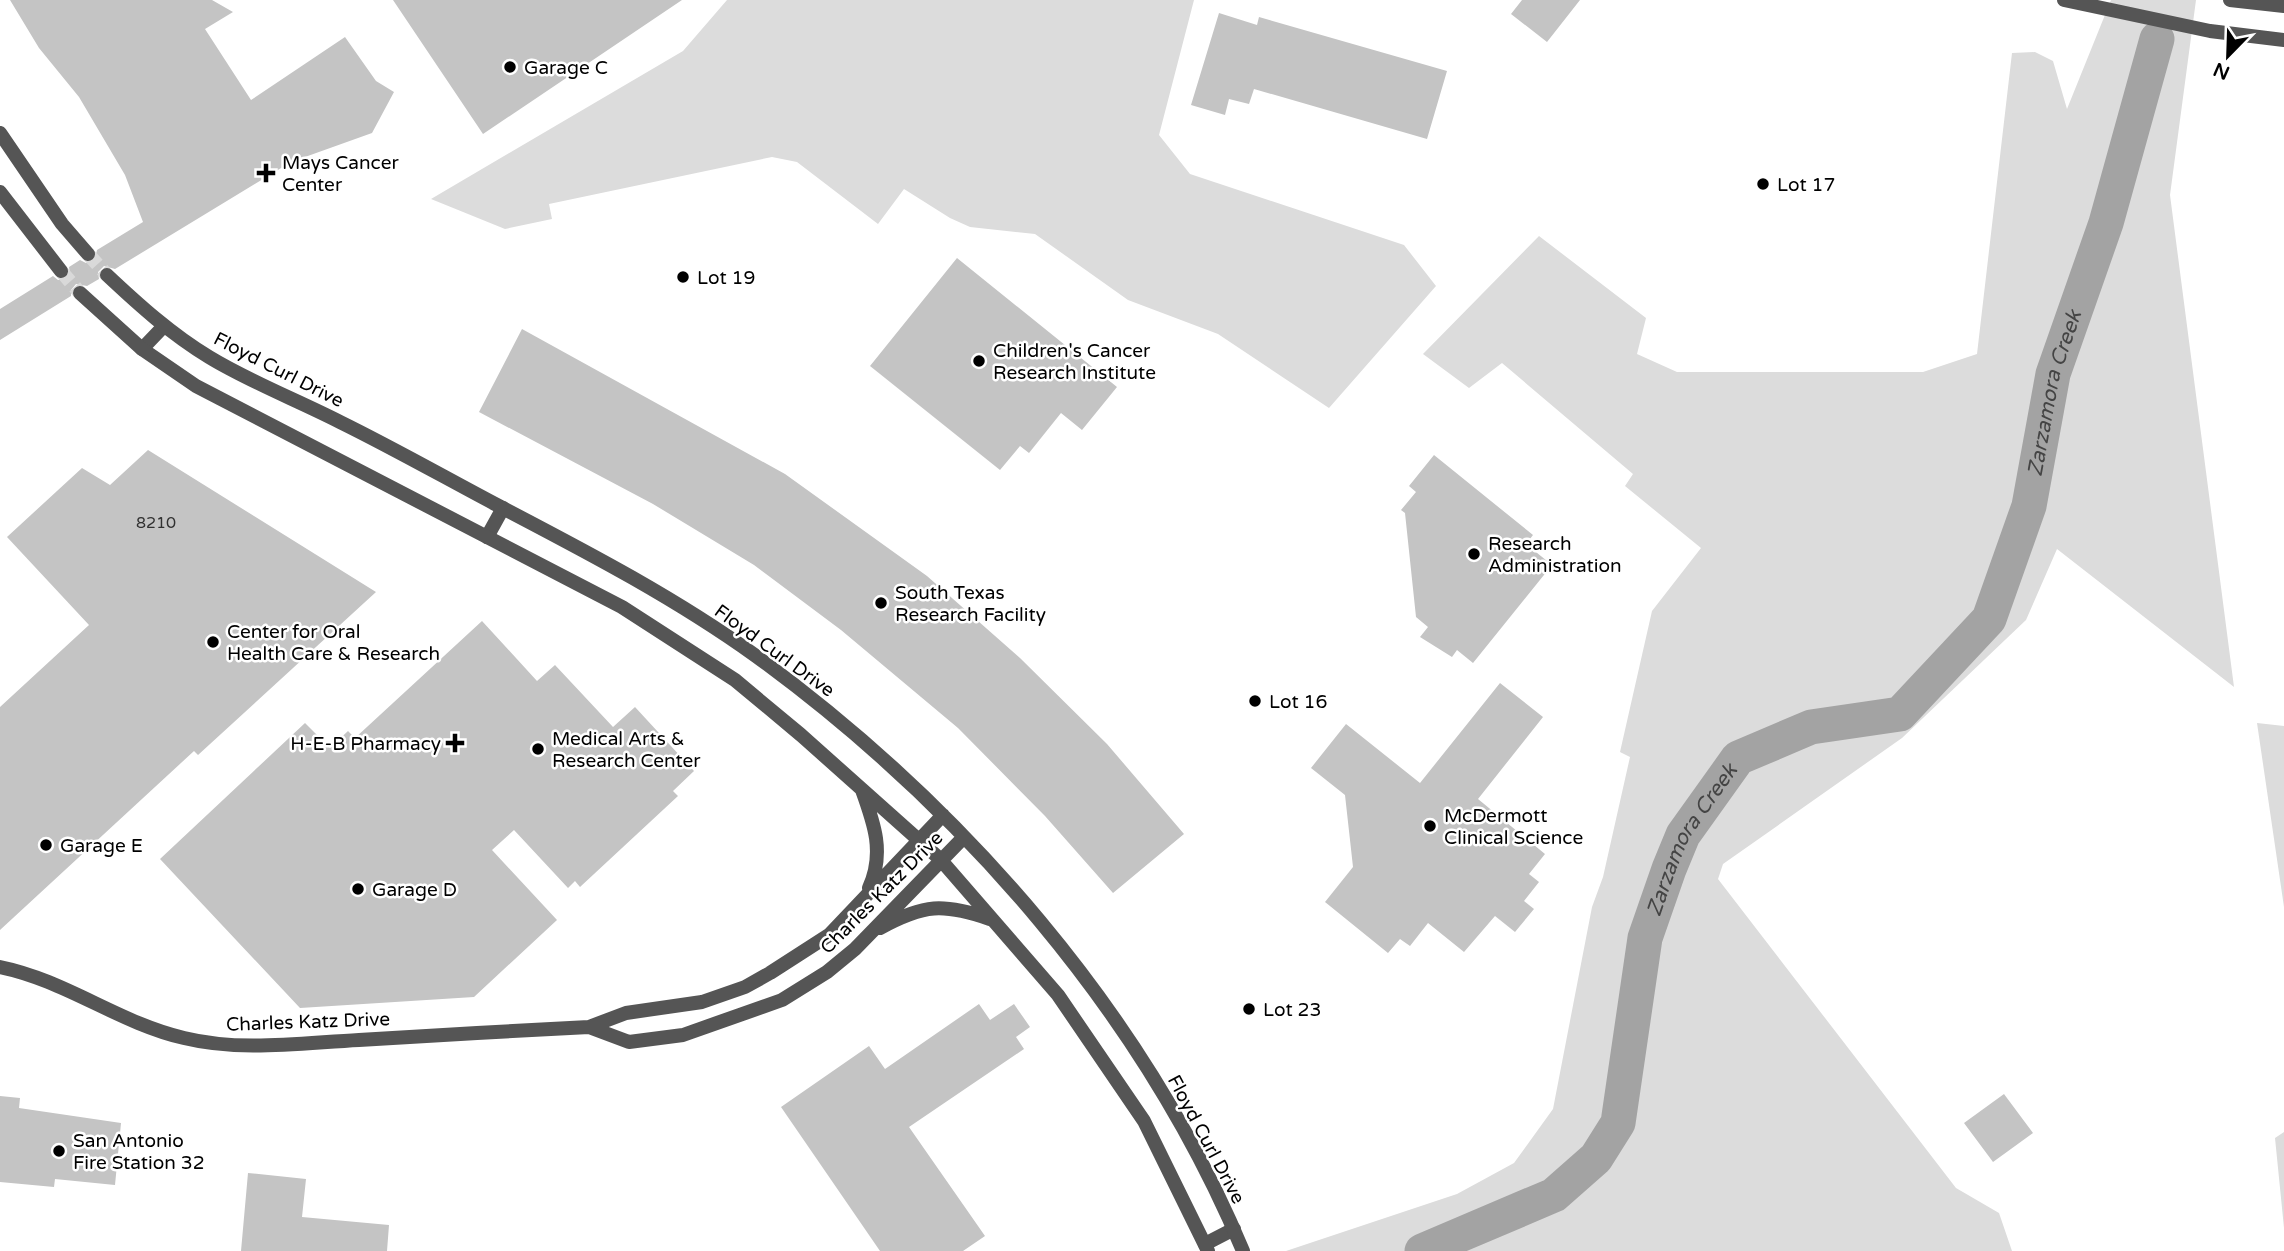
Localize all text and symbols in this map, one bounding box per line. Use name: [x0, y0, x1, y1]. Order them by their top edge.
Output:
north arrow: [2193, 21, 2263, 91]
place label: Garage C: [524, 57, 608, 79]
text: N: [2210, 58, 2233, 84]
marker: Garage C: [502, 59, 518, 75]
place label: Mays Cancer Center: [282, 152, 399, 196]
marker: Mays Cancer Center: [256, 163, 276, 183]
place label: Lot 17: [1777, 174, 1835, 196]
marker: Lot 17: [1755, 176, 1771, 192]
place label: Lot 19: [697, 267, 755, 289]
marker: Lot 19: [675, 269, 691, 285]
water label: Zarzamora Creek: [2023, 306, 2088, 478]
street label: Floyd Curl Drive: [210, 328, 347, 412]
place label: Children's Cancer Research Institute: [993, 340, 1156, 384]
marker: Children's Cancer Research Institute: [971, 353, 987, 369]
house number: 8210: [136, 513, 176, 533]
place label: Research Administration: [1488, 533, 1622, 577]
marker: Research Administration: [1466, 546, 1482, 562]
place label: South Texas Research Facility: [895, 582, 1046, 626]
marker: South Texas Research Facility: [873, 595, 889, 611]
street label: Floyd Curl Drive: [710, 600, 839, 702]
place label: Center for Oral Health Care & Research: [227, 621, 440, 665]
marker: Center for Oral Health Care & Research: [205, 634, 221, 650]
place label: Lot 16: [1269, 691, 1328, 713]
marker: Lot 16: [1247, 693, 1263, 709]
place label: Medical Arts & Research Center: [552, 728, 701, 772]
place label: H-E-B Pharmacy: [290, 733, 441, 755]
marker: H-E-B Pharmacy: [447, 735, 463, 751]
marker: Medical Arts & Research Center: [530, 741, 546, 757]
water label: Zarzamora Creek: [1642, 758, 1744, 919]
place label: McDermott Clinical Science: [1444, 805, 1583, 849]
marker: McDermott Clinical Science: [1422, 818, 1438, 834]
street label: Charles Katz Drive: [816, 827, 947, 958]
place label: Garage E: [60, 835, 143, 857]
marker: Garage E: [38, 837, 54, 853]
place label: Garage D: [372, 879, 457, 901]
marker: Garage D: [350, 881, 366, 897]
place label: Lot 23: [1263, 999, 1321, 1021]
marker: Lot 23: [1241, 1001, 1257, 1017]
street label: Charles Katz Drive: [226, 1008, 390, 1036]
street label: Floyd Curl Drive: [1163, 1071, 1249, 1208]
place label: San Antonio Fire Station 32: [73, 1130, 205, 1174]
marker: San Antonio Fire Station 32: [51, 1143, 67, 1159]

